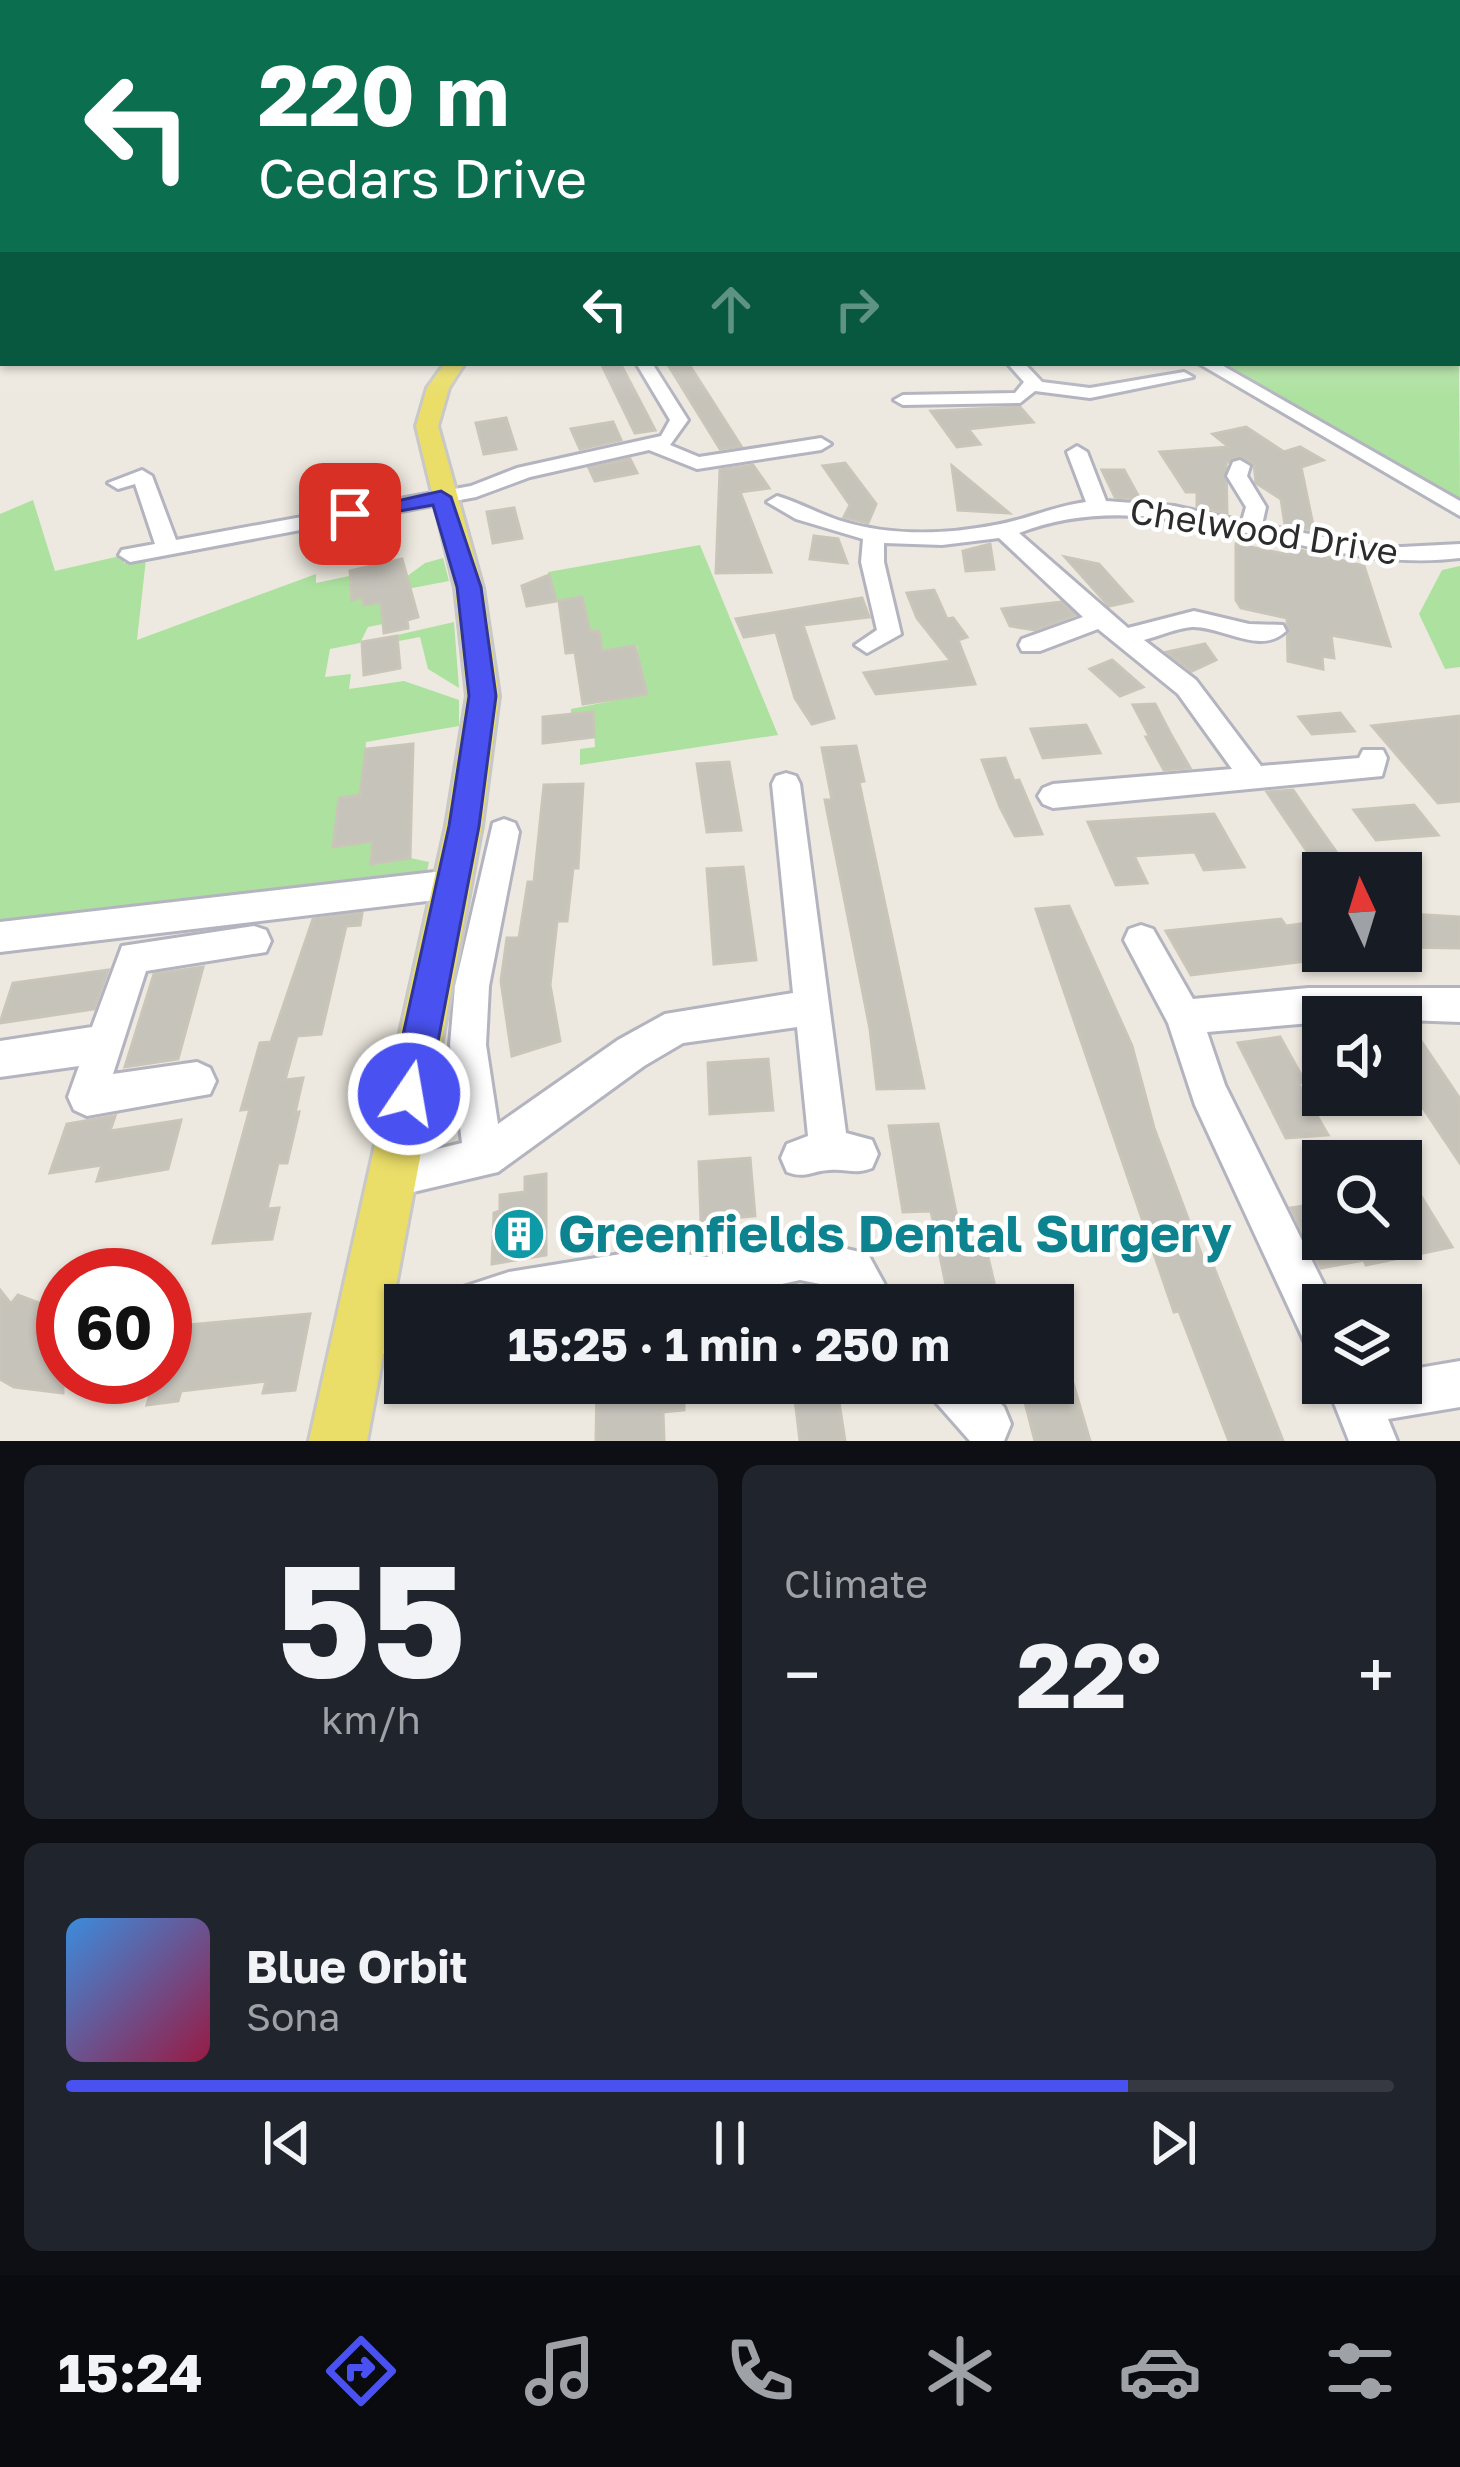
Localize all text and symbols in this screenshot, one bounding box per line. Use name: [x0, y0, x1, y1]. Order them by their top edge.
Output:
text: 220 m: [258, 44, 510, 144]
icon: left: [60, 48, 216, 204]
text: Cedars Drive: [258, 145, 587, 210]
icon: left: [572, 276, 638, 342]
icon: ahead: [698, 276, 764, 342]
icon: right: [824, 276, 890, 342]
pin: [299, 463, 401, 565]
icon: arrive: [317, 481, 383, 547]
street label: Chelwood Drive: [1127, 488, 1401, 573]
north arrow: [1302, 852, 1422, 972]
map controls: [1302, 852, 1422, 1404]
button: sound: [1302, 996, 1422, 1116]
position arrow: [346, 1031, 472, 1157]
button: search: [1302, 1140, 1422, 1260]
place label: Greenfields Dental Surgery: [558, 1202, 1232, 1263]
building icon: Greenfields Dental Surgery: [491, 1206, 547, 1262]
speed limit sign: 60: [36, 1248, 192, 1404]
button: layers: [1302, 1284, 1422, 1404]
text: 15:25 · 1 min · 250 m: [508, 1317, 950, 1371]
text: 55: [276, 1524, 466, 1711]
text: Climate: [784, 1560, 928, 1607]
text: 22°: [1017, 1620, 1161, 1728]
text: −: [784, 1634, 820, 1714]
text: +: [1358, 1634, 1394, 1714]
text: km/h: [321, 1696, 421, 1743]
text: Blue Orbit: [246, 1939, 468, 1993]
text: Sona: [246, 1993, 340, 2040]
icon: previous: [254, 2110, 320, 2176]
icon: pause: [697, 2110, 763, 2176]
icon: next: [1140, 2110, 1206, 2176]
icon: directions: [319, 2329, 403, 2413]
icon: music: [518, 2329, 602, 2413]
icon: phone: [718, 2329, 802, 2413]
icon: climate: [918, 2329, 1002, 2413]
icon: car: [1118, 2329, 1202, 2413]
icon: filters: [1318, 2329, 1402, 2413]
text: 15:24: [58, 2339, 203, 2404]

